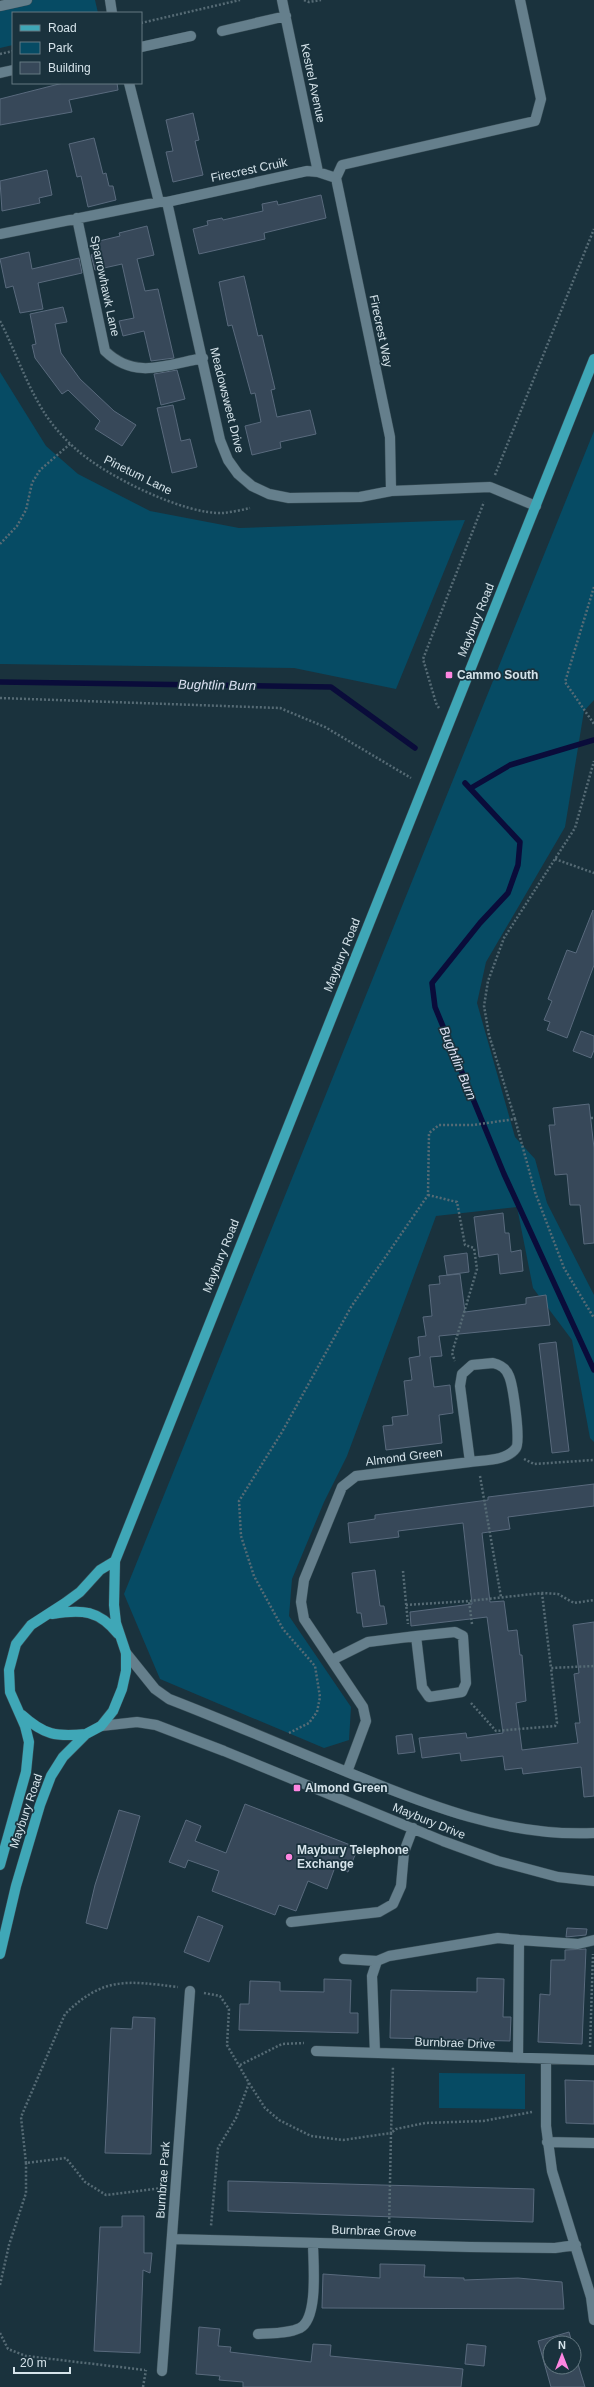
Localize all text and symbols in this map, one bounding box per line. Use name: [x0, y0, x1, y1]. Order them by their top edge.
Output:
legend: [12, 12, 142, 84]
text: Road: [48, 21, 77, 35]
text: Park: [48, 41, 74, 55]
street label: Kestrel Avenue: [298, 42, 328, 124]
text: Building: [48, 61, 91, 75]
street label: Firecrest Cruik: [209, 155, 290, 185]
street label: Sparrowhawk Lane: [87, 234, 123, 338]
street label: Firecrest Way: [367, 294, 395, 368]
street label: Meadowsweet Drive: [207, 346, 247, 454]
street label: Pinetum Lane: [102, 452, 175, 498]
street label: Maybury Road: [455, 581, 497, 659]
place label: Cammo South: [457, 668, 538, 682]
marker: Cammo South: [444, 670, 454, 680]
water label: Bughtlin Burn: [178, 677, 256, 693]
street label: Maybury Road: [321, 916, 363, 994]
water label: Bughtlin Burn: [436, 1024, 480, 1102]
street label: Maybury Road: [200, 1217, 242, 1295]
street label: Almond Green: [365, 1445, 443, 1469]
street label: Maybury Road: [7, 1772, 45, 1850]
place label: Almond Green: [305, 1781, 388, 1795]
marker: Almond Green: [292, 1783, 302, 1793]
street label: Maybury Drive: [391, 1800, 468, 1842]
place label: Maybury Telephone Exchange: [297, 1843, 409, 1871]
marker: Maybury Telephone Exchange: [284, 1852, 294, 1862]
street label: Burnbrae Drive: [414, 2035, 496, 2051]
street label: Burnbrae Park: [153, 2140, 173, 2219]
street label: Burnbrae Grove: [331, 2223, 417, 2239]
north arrow: [542, 2335, 582, 2375]
text: N: [558, 2339, 566, 2351]
scale bar: [14, 2349, 70, 2375]
text: 20 m: [20, 2356, 47, 2370]

